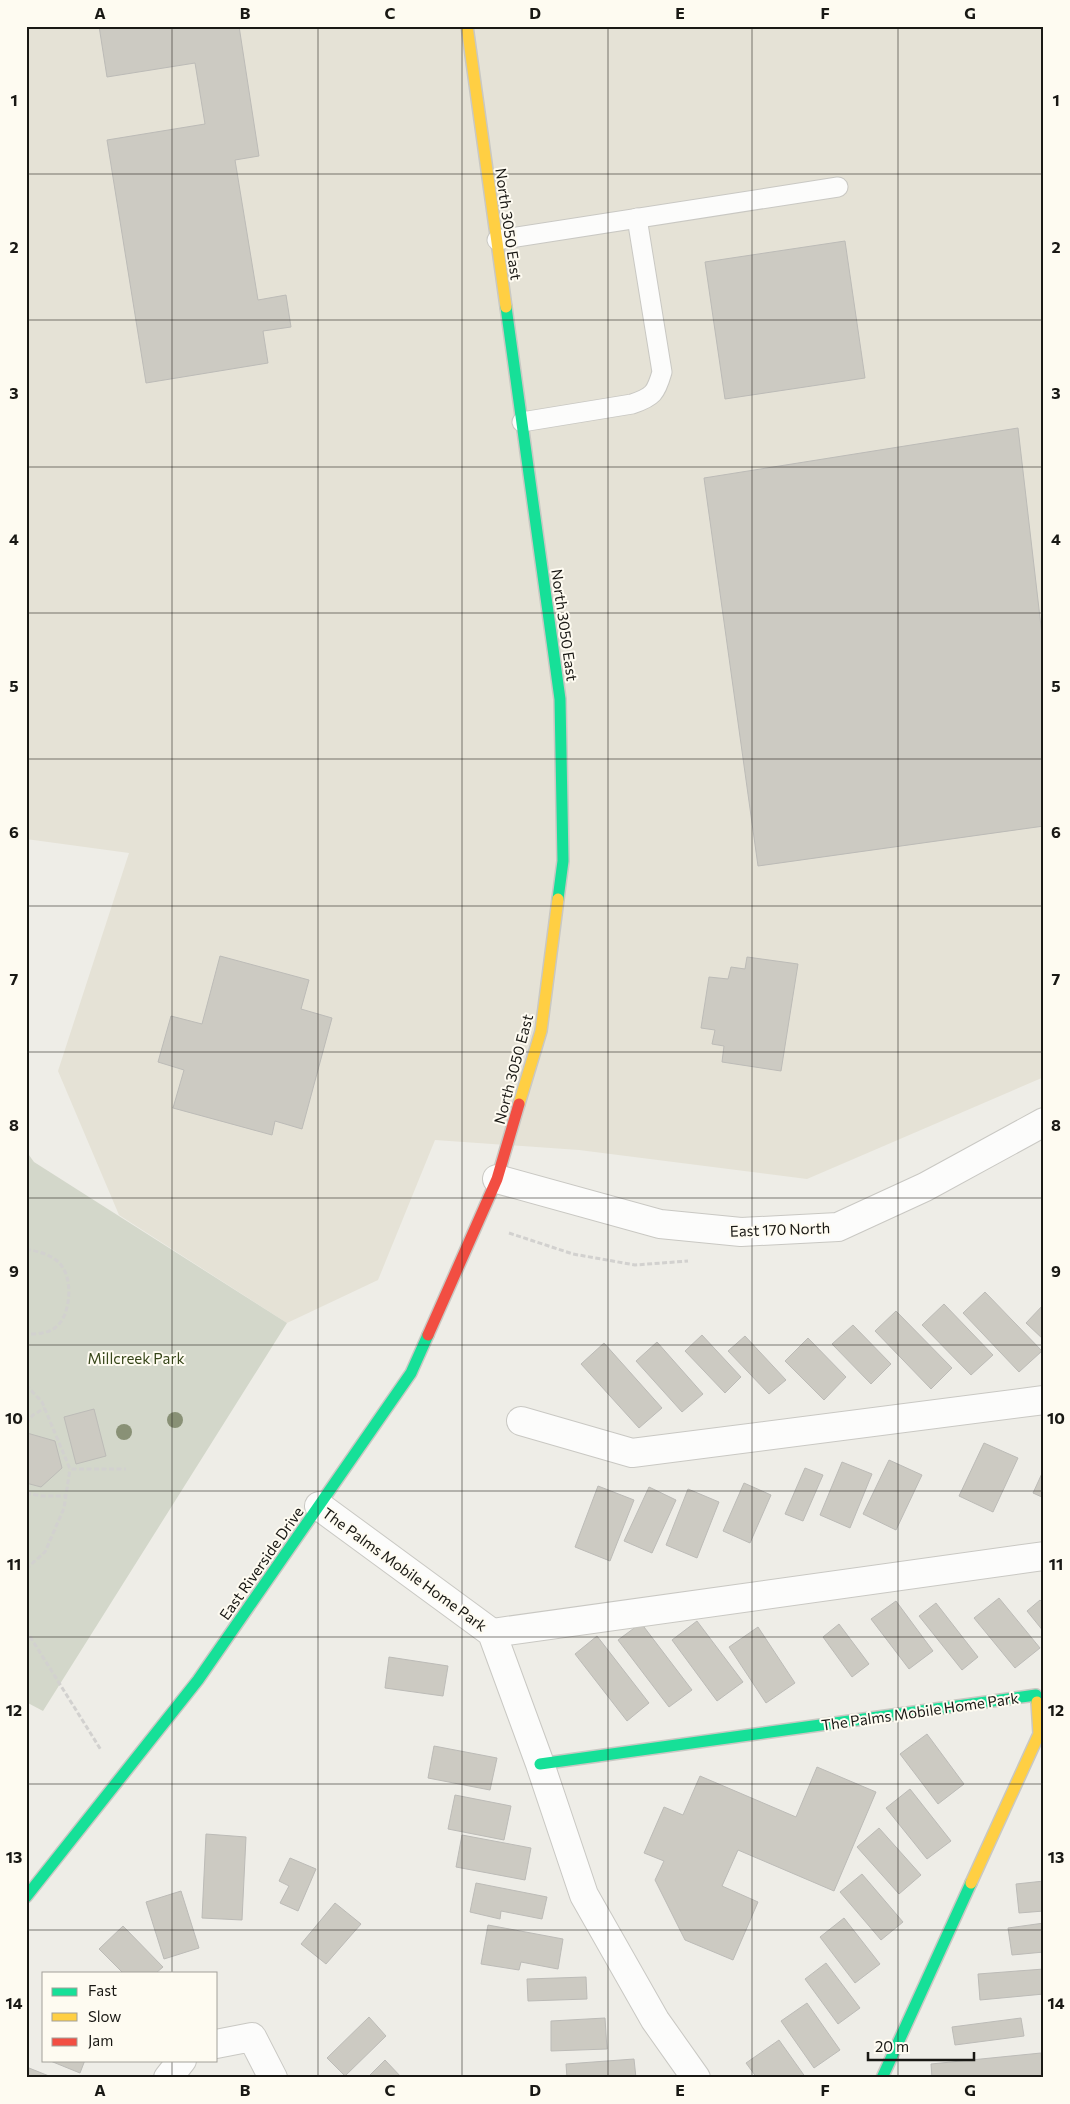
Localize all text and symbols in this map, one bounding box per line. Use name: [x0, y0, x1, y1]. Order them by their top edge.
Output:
text: A: [94, 3, 106, 22]
text: B: [240, 3, 251, 22]
text: C: [385, 3, 396, 22]
text: D: [529, 3, 541, 22]
text: E: [675, 3, 685, 22]
text: F: [820, 3, 830, 22]
text: G: [964, 3, 976, 22]
text: 1: [10, 90, 18, 109]
text: 1: [1052, 90, 1060, 109]
street label: North 3050 East: [492, 167, 526, 281]
text: 2: [9, 237, 19, 256]
text: 2: [1051, 237, 1061, 256]
text: 3: [9, 383, 19, 402]
text: 3: [1051, 383, 1061, 402]
text: 4: [9, 529, 19, 548]
text: 4: [1051, 529, 1061, 548]
street label: North 3050 East: [548, 568, 582, 682]
text: 5: [9, 676, 19, 695]
text: 5: [1051, 676, 1061, 695]
text: 6: [9, 822, 19, 841]
text: 6: [1051, 822, 1061, 841]
text: 7: [10, 969, 19, 988]
text: 7: [1052, 969, 1061, 988]
street label: North 3050 East: [490, 1012, 536, 1126]
text: 8: [9, 1115, 19, 1134]
text: 8: [1051, 1115, 1061, 1134]
street label: East 170 North: [729, 1218, 831, 1240]
text: 9: [9, 1261, 19, 1280]
text: 9: [1051, 1261, 1061, 1280]
park label: Millcreek Park: [87, 1349, 185, 1367]
text: 10: [5, 1408, 23, 1427]
text: 10: [1047, 1408, 1065, 1427]
street label: East Riverside Drive: [215, 1503, 307, 1623]
street label: The Palms Mobile Home Park: [319, 1503, 491, 1635]
text: 11: [7, 1554, 21, 1573]
text: 11: [1049, 1554, 1063, 1573]
street label: The Palms Mobile Home Park: [820, 1688, 1020, 1734]
text: 12: [6, 1700, 22, 1719]
text: 12: [1048, 1700, 1064, 1719]
text: 13: [6, 1847, 22, 1866]
text: 13: [1048, 1847, 1064, 1866]
legend: [42, 1972, 218, 2062]
text: Fast: [88, 1981, 117, 1999]
text: 14: [5, 1993, 23, 2012]
text: 14: [1047, 1993, 1065, 2012]
text: Slow: [88, 2007, 121, 2025]
scale bar: [868, 2029, 974, 2061]
text: Jam: [88, 2031, 113, 2049]
text: 20 m: [875, 2037, 909, 2055]
text: A: [94, 2080, 106, 2099]
text: B: [240, 2080, 251, 2099]
text: C: [385, 2080, 396, 2099]
text: D: [529, 2080, 541, 2099]
text: E: [675, 2080, 685, 2099]
text: F: [820, 2080, 830, 2099]
text: G: [964, 2080, 976, 2099]

